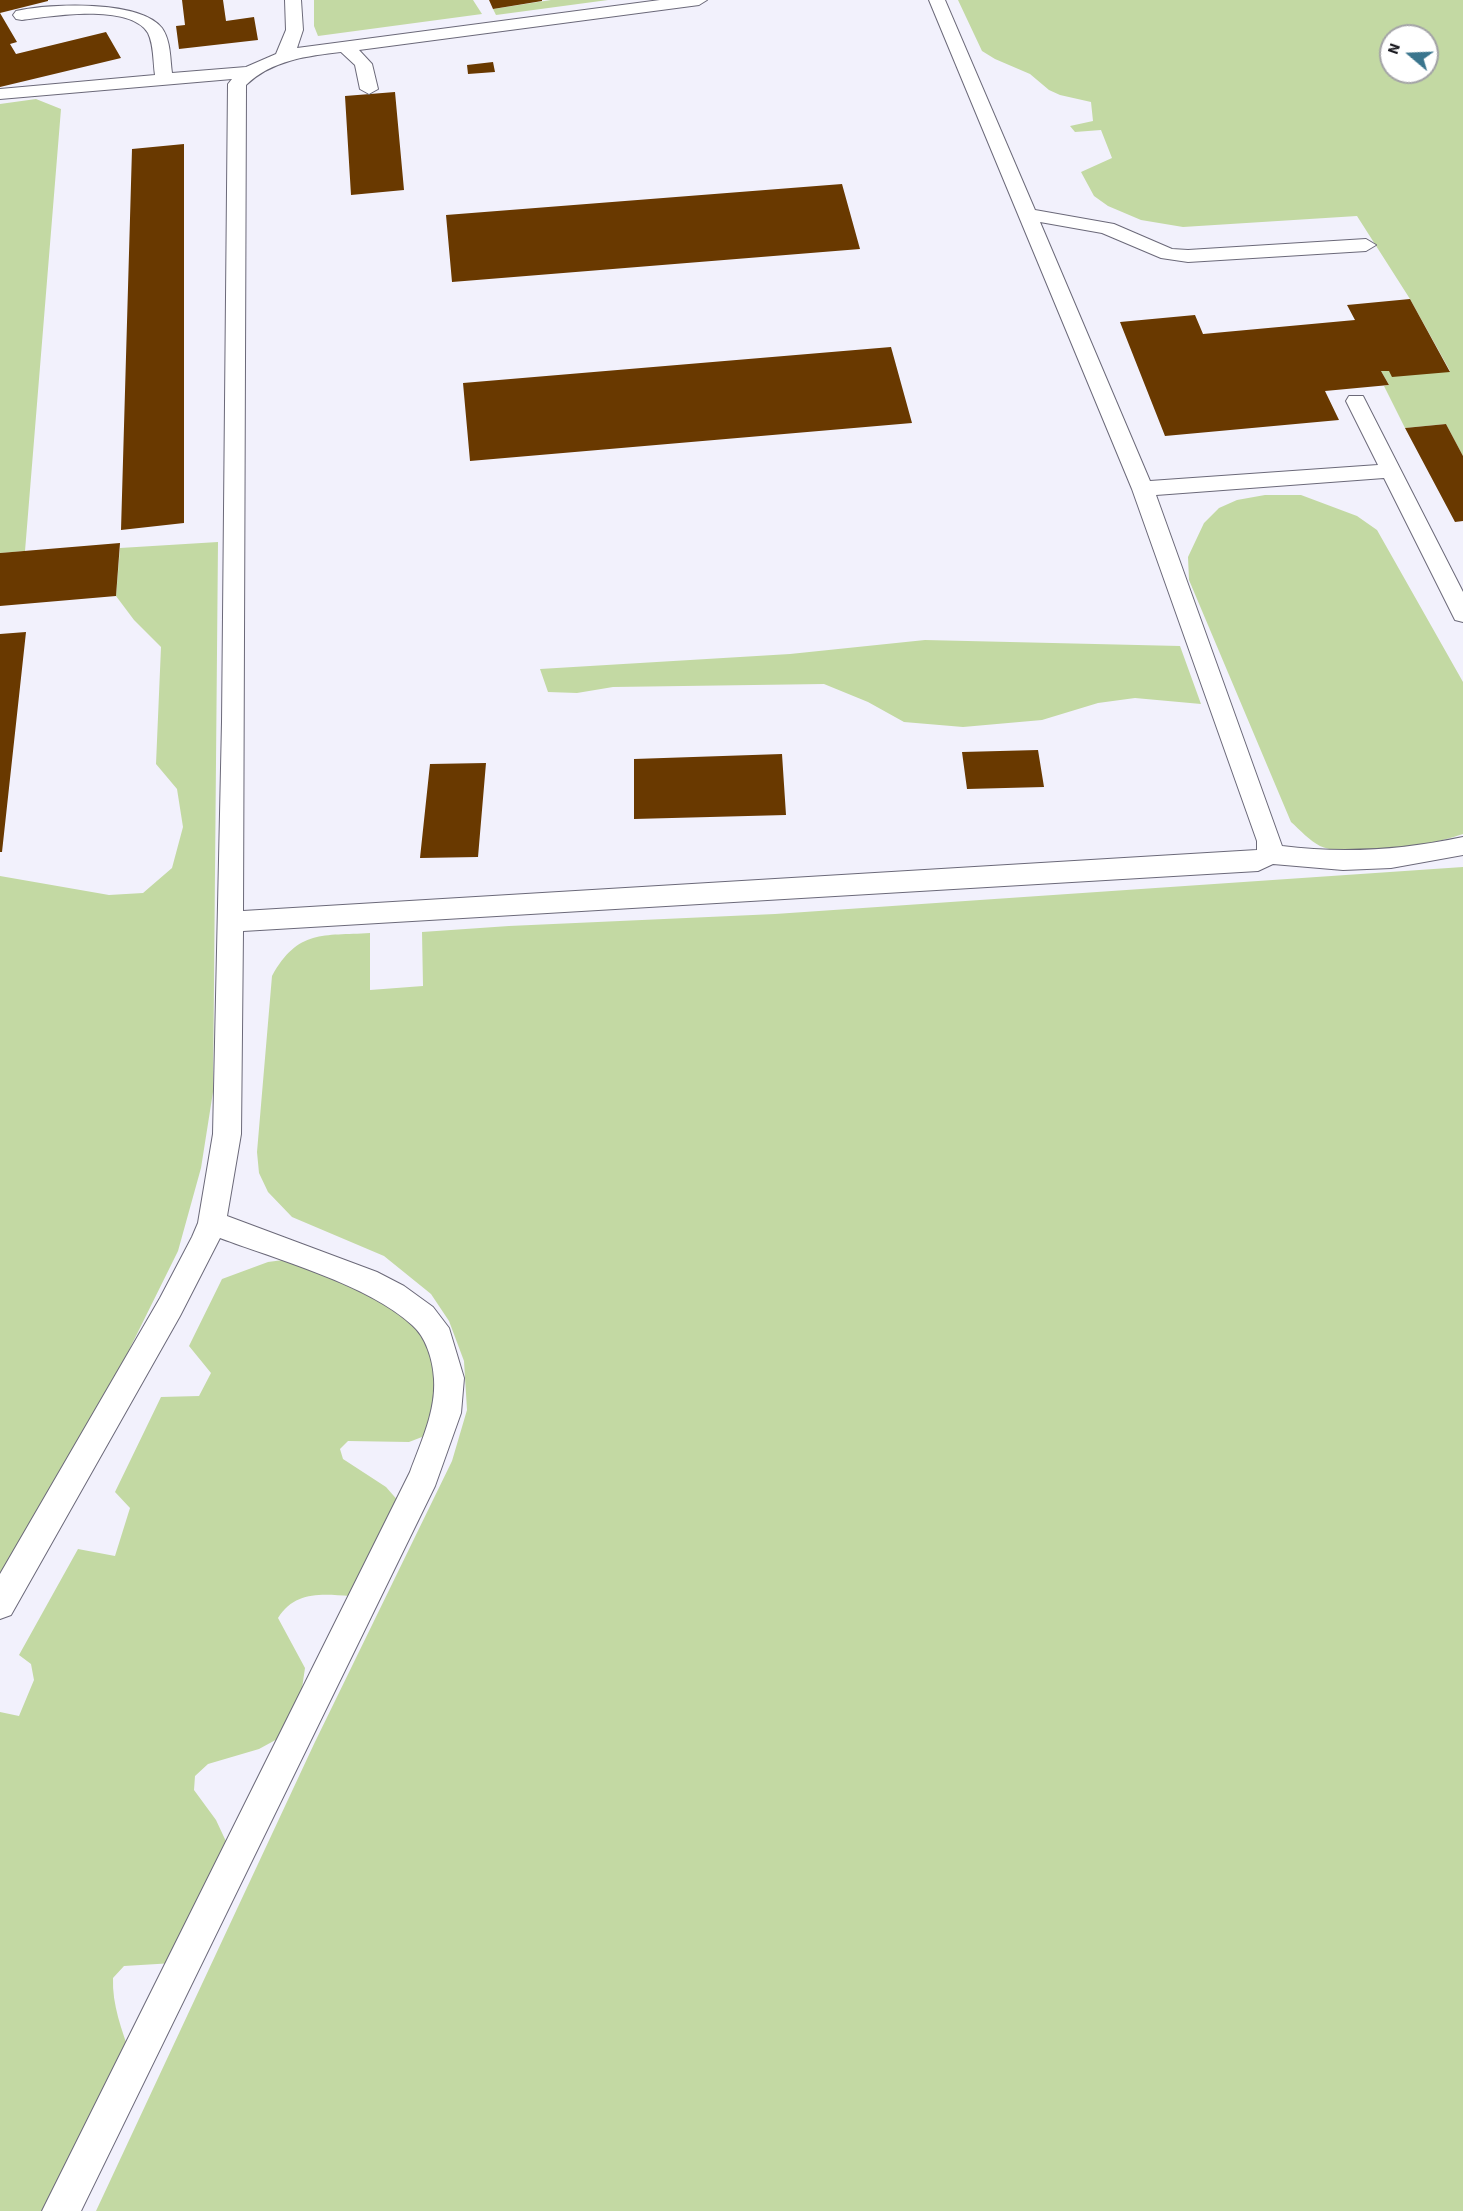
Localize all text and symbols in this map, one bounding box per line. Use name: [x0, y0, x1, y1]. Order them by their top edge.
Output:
north arrow: [1379, 24, 1439, 84]
text: N: [1382, 40, 1406, 57]

